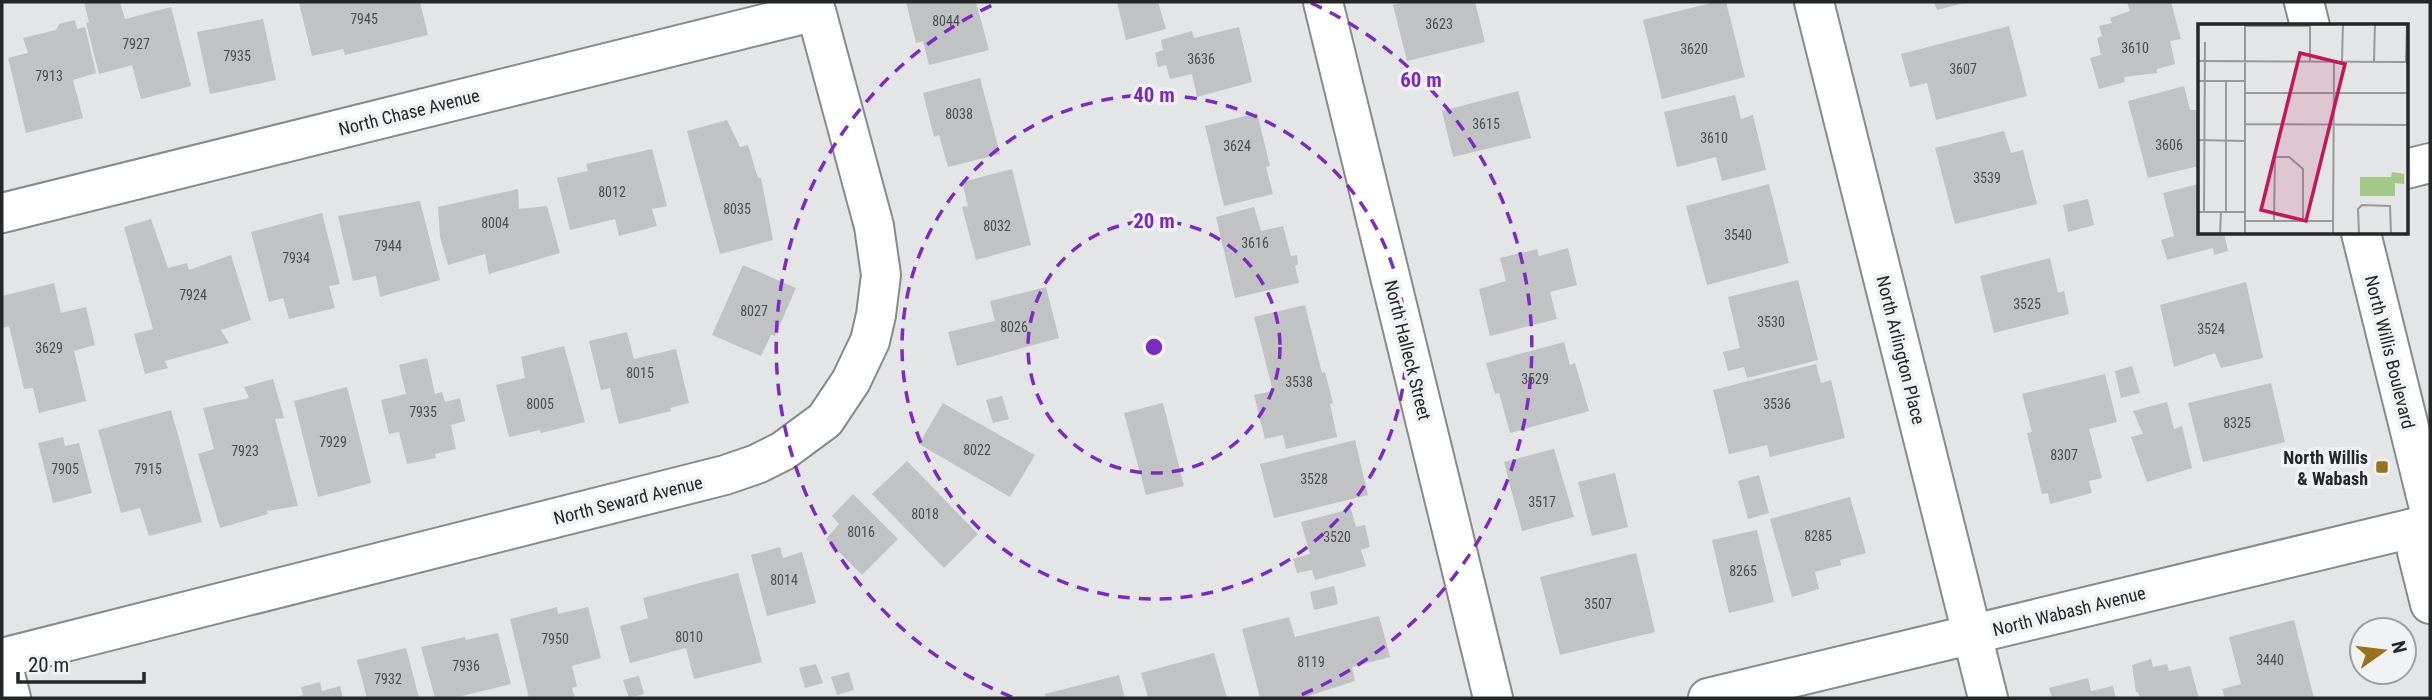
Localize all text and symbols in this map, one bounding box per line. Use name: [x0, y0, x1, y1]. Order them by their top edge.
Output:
house number: 7945: [350, 11, 378, 27]
house number: 8044: [932, 13, 960, 29]
house number: 3623: [1425, 16, 1453, 32]
inset map: [2198, 24, 2408, 234]
house number: 7927: [122, 36, 150, 52]
house number: 3610: [2121, 40, 2149, 56]
house number: 3620: [1680, 41, 1708, 57]
house number: 7935: [223, 48, 251, 64]
house number: 3636: [1187, 51, 1215, 67]
house number: 3607: [1949, 61, 1977, 77]
house number: 7913: [35, 68, 63, 84]
text: 60 m: [1400, 68, 1442, 92]
text: 40 m: [1133, 83, 1175, 107]
street label: North Chase Avenue: [336, 84, 482, 140]
house number: 8038: [945, 106, 973, 122]
house number: 3615: [1472, 116, 1500, 132]
house number: 3610: [1700, 130, 1728, 146]
house number: 3606: [2155, 137, 2183, 153]
house number: 3624: [1223, 138, 1251, 154]
house number: 3539: [1973, 170, 2001, 186]
house number: 8012: [598, 184, 626, 200]
house number: 8035: [723, 201, 751, 217]
text: 20 m: [1133, 209, 1175, 233]
house number: 8004: [481, 215, 509, 231]
house number: 8032: [983, 218, 1011, 234]
house number: 3540: [1724, 227, 1752, 243]
house number: 3616: [1241, 235, 1269, 251]
house number: 7944: [374, 238, 402, 254]
house number: 7934: [282, 250, 310, 266]
street label: North Arlington Place: [1872, 273, 1930, 427]
street label: North Willis Boulevard: [2361, 273, 2419, 431]
street label: North Halleck Street: [1380, 278, 1436, 422]
house number: 7924: [179, 287, 207, 303]
house number: 3525: [2013, 296, 2041, 312]
house number: 8027: [740, 303, 768, 319]
house number: 3530: [1757, 314, 1785, 330]
house number: 8026: [1000, 319, 1028, 335]
house number: 3524: [2197, 321, 2225, 337]
centre of rings: [1142, 335, 1166, 359]
house number: 3629: [35, 340, 63, 356]
house number: 8015: [626, 365, 654, 381]
house number: 3529: [1521, 371, 1549, 387]
house number: 3538: [1285, 374, 1313, 390]
house number: 8005: [526, 396, 554, 412]
house number: 3536: [1763, 396, 1791, 412]
house number: 7935: [409, 404, 437, 420]
house number: 8325: [2223, 415, 2251, 431]
house number: 7929: [319, 434, 347, 450]
house number: 8022: [963, 442, 991, 458]
house number: 7923: [231, 443, 259, 459]
house number: 8307: [2050, 447, 2078, 463]
place label: North Willis & Wabash: [2283, 447, 2368, 489]
marker: North Willis & Wabash: [2374, 459, 2390, 475]
house number: 7905: [51, 461, 79, 477]
house number: 7915: [134, 461, 162, 477]
street label: North Seward Avenue: [551, 471, 705, 529]
house number: 3528: [1300, 471, 1328, 487]
house number: 3517: [1528, 494, 1556, 510]
house number: 8018: [911, 506, 939, 522]
house number: 8016: [847, 524, 875, 540]
house number: 8285: [1804, 528, 1832, 544]
house number: 3520: [1323, 529, 1351, 545]
house number: 8265: [1729, 563, 1757, 579]
house number: 8014: [770, 572, 798, 588]
street label: North Wabash Avenue: [1990, 582, 2148, 640]
house number: 3507: [1584, 596, 1612, 612]
north arrow: [2348, 616, 2418, 686]
house number: 8010: [675, 629, 703, 645]
house number: 7950: [541, 631, 569, 647]
text: N: [2386, 639, 2412, 655]
scale bar: [18, 640, 144, 684]
house number: 3440: [2256, 652, 2284, 668]
text: 20 m: [28, 653, 69, 677]
house number: 8119: [1297, 654, 1325, 670]
house number: 7936: [452, 658, 480, 674]
house number: 7932: [374, 671, 402, 687]

